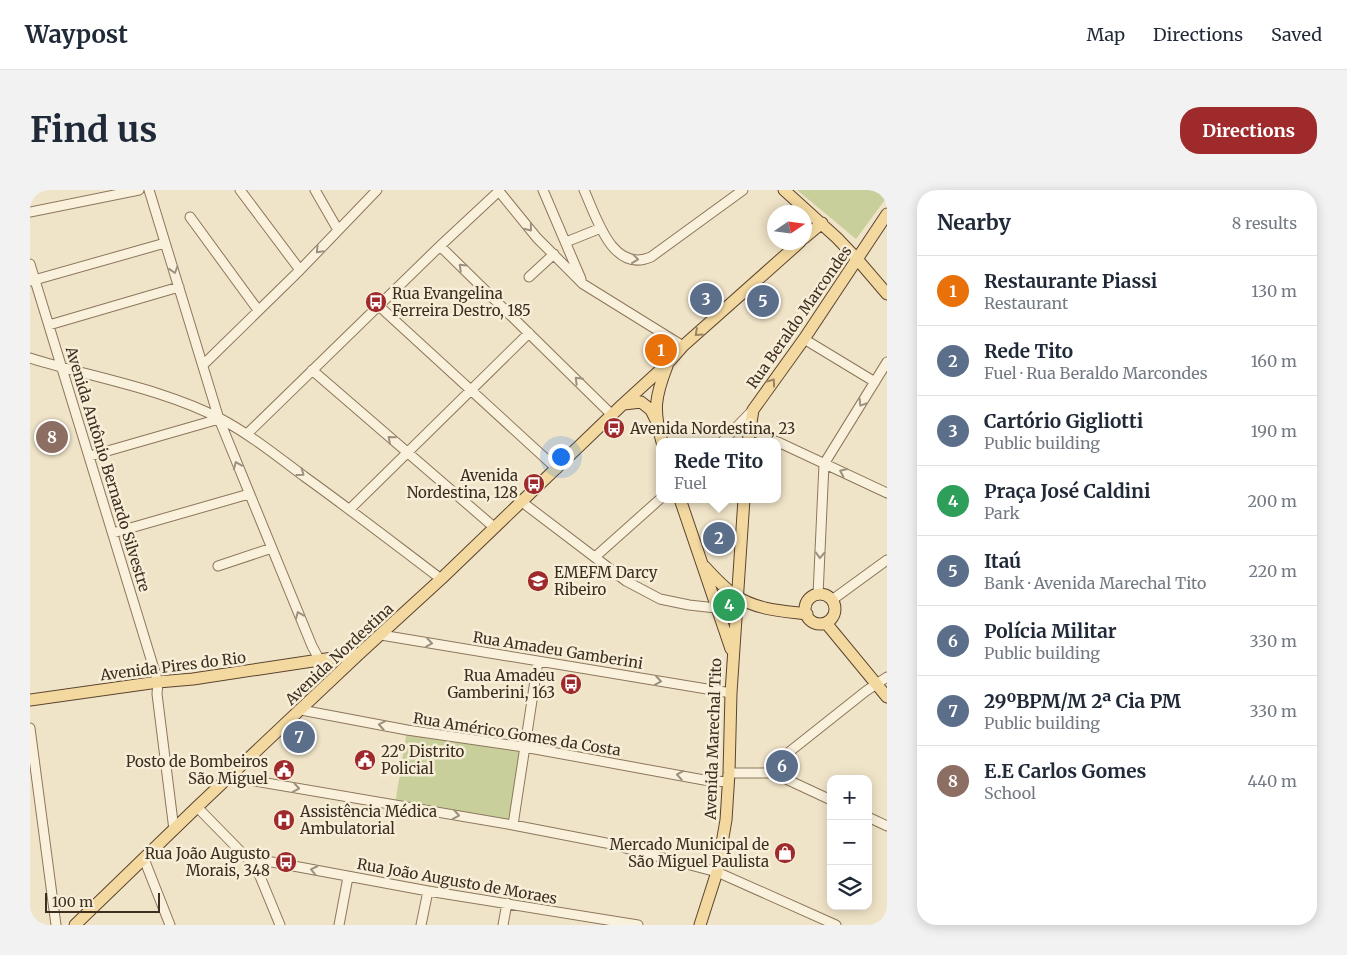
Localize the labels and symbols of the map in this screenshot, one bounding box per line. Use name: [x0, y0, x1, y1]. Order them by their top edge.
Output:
north arrow: [767, 205, 812, 250]
one-way arrow: [523, 222, 531, 231]
street label: Rua Beraldo Marcondes: [742, 242, 856, 392]
one-way arrow: [316, 244, 325, 253]
one-way arrow: [631, 253, 639, 264]
one-way arrow: [458, 263, 467, 272]
one-way arrow: [168, 265, 178, 274]
pin: 3: [690, 280, 722, 318]
pin: 5: [747, 282, 779, 320]
place label: Rua Evangelina Ferreira Destro, 185: [392, 284, 531, 320]
bus stop icon: Rua Evangelina Ferreira Destro, 185: [364, 290, 388, 314]
one-way arrow: [695, 327, 704, 336]
pin: 1: [645, 331, 677, 369]
street label: Avenida Antônio Bernardo Silvestre: [61, 343, 154, 594]
one-way arrow: [574, 377, 583, 386]
one-way arrow: [767, 379, 775, 388]
one-way arrow: [858, 398, 868, 407]
bus stop icon: Avenida Nordestina, 23: [602, 416, 626, 440]
pin: 8: [36, 418, 68, 456]
place label: Avenida Nordestina, 23: [629, 419, 795, 438]
one-way arrow: [388, 436, 397, 445]
your location: [548, 444, 574, 470]
one-way arrow: [233, 461, 244, 470]
place label: Avenida Nordestina, 128: [407, 466, 518, 502]
one-way arrow: [295, 468, 304, 476]
one-way arrow: [839, 468, 848, 479]
bus stop icon: Avenida Nordestina, 128: [522, 472, 546, 496]
pin: 2: [703, 519, 735, 557]
one-way arrow: [814, 551, 825, 559]
place label: EMEFM Darcy Ribeiro: [554, 563, 658, 599]
school or university icon: EMEFM Darcy Ribeiro: [526, 569, 550, 593]
pin: 4: [713, 586, 745, 624]
street label: Avenida Nordestina: [280, 599, 397, 710]
one-way arrow: [295, 611, 305, 620]
street label: Rua Amadeu Gamberini: [472, 627, 645, 673]
one-way arrow: [425, 637, 433, 647]
street label: Avenida Pires do Rio: [98, 648, 247, 684]
street label: Avenida Marechal Tito: [701, 658, 725, 821]
place label: Rua Amadeu Gamberini, 163: [447, 666, 555, 702]
bus stop icon: Rua Amadeu Gamberini, 163: [559, 672, 583, 696]
one-way arrow: [654, 675, 663, 685]
street label: Rua Américo Gomes da Costa: [412, 708, 622, 760]
pin: 7: [283, 718, 315, 756]
one-way arrow: [377, 721, 386, 731]
place label: 22º Distrito Policial: [381, 742, 464, 778]
pin: 6: [766, 747, 798, 785]
public building icon: 22º Distrito Policial: [353, 748, 377, 772]
place label: Posto de Bombeiros São Miguel: [126, 752, 268, 788]
public building icon: Posto de Bombeiros São Miguel: [272, 758, 296, 782]
one-way arrow: [676, 771, 684, 781]
one-way arrow: [292, 782, 300, 792]
place label: Assistência Médica Ambulatorial: [299, 802, 437, 838]
hospital icon: Assistência Médica Ambulatorial: [272, 808, 296, 832]
one-way arrow: [452, 810, 461, 820]
place label: Mercado Municipal de São Miguel Paulista: [610, 835, 769, 871]
shop icon: Mercado Municipal de São Miguel Paulista: [773, 841, 797, 865]
place label: Rua João Augusto Morais, 348: [145, 844, 270, 880]
bus stop icon: Rua João Augusto Morais, 348: [274, 850, 298, 874]
street label: Rua João Augusto de Moraes: [355, 854, 559, 908]
one-way arrow: [310, 865, 319, 876]
scale bar: [45, 890, 160, 913]

